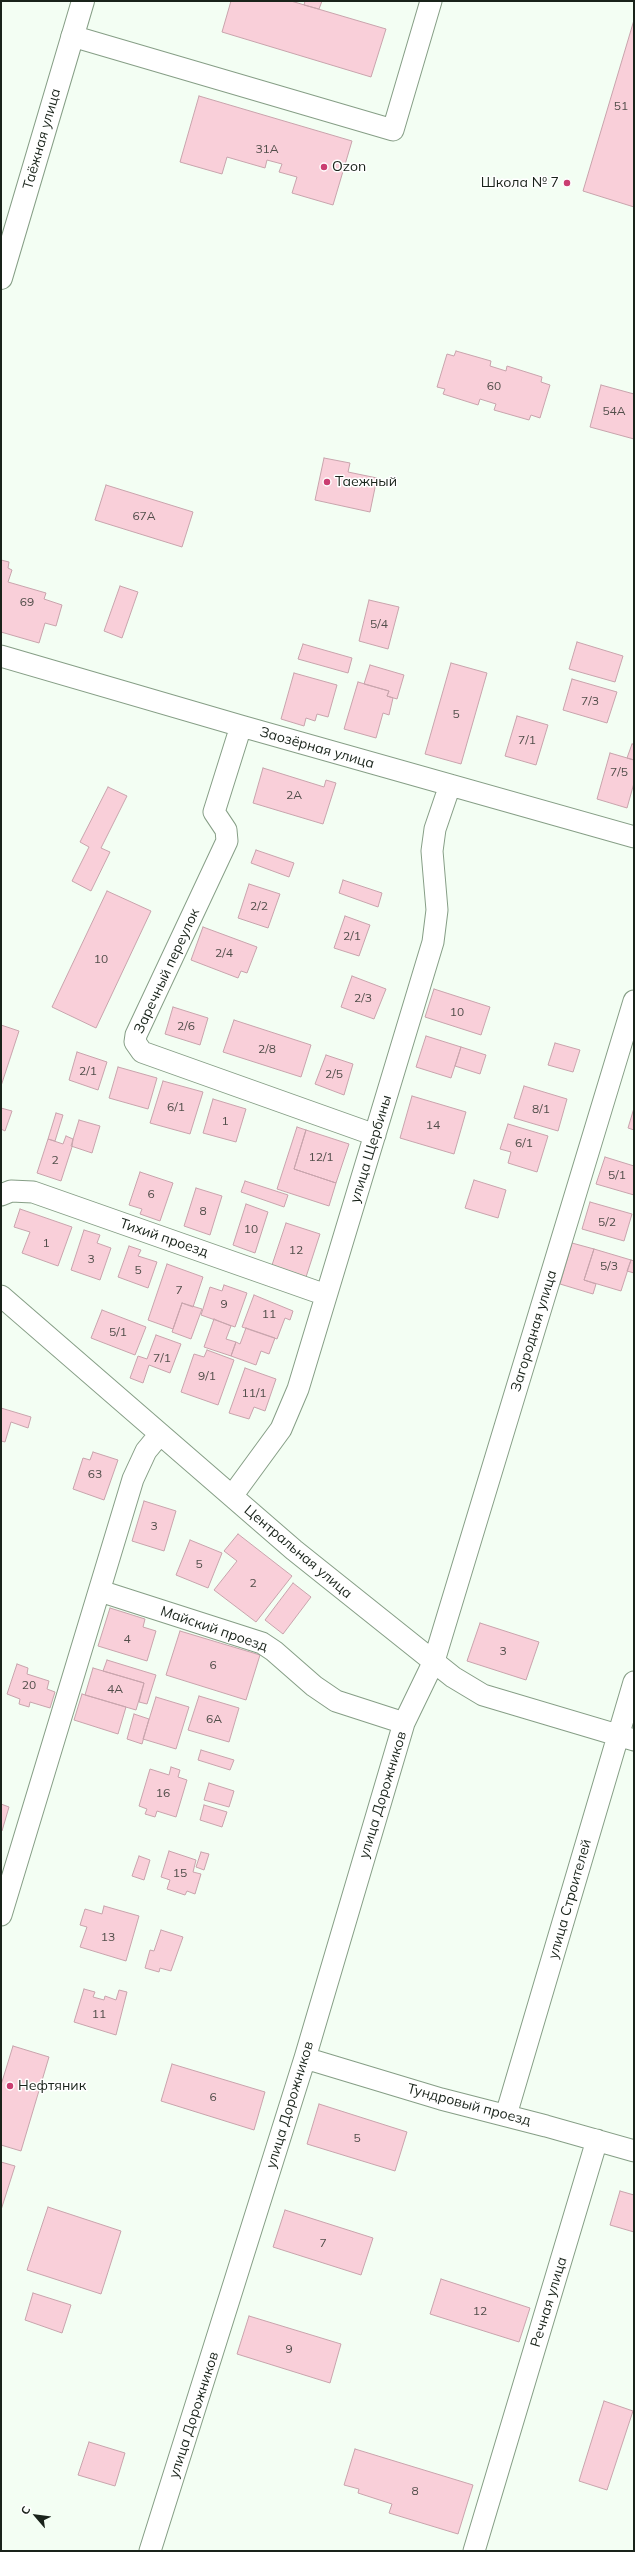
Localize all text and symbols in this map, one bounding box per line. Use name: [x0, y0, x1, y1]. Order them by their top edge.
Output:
street label: Таёжная улица: [20, 87, 64, 191]
house number: 51: [614, 99, 628, 113]
house number: 31А: [255, 142, 279, 156]
place label: Ozon: [332, 159, 366, 175]
marker: Ozon: [319, 162, 329, 172]
place label: Школа № 7: [481, 175, 559, 191]
marker: Школа № 7: [562, 178, 572, 188]
house number: 60: [487, 379, 501, 393]
house number: 54А: [602, 404, 626, 418]
place label: Таежный: [335, 474, 397, 490]
marker: Таежный: [322, 477, 332, 487]
house number: 67А: [132, 509, 156, 523]
house number: 69: [20, 595, 34, 609]
house number: 5/4: [370, 617, 388, 631]
house number: 7/3: [581, 694, 599, 708]
house number: 5: [452, 707, 460, 721]
street label: Заозёрная улица: [258, 724, 376, 772]
house number: 7/1: [518, 733, 536, 747]
house number: 7/5: [610, 765, 628, 779]
house number: 2А: [286, 788, 302, 802]
house number: 2/2: [250, 899, 268, 913]
street label: Заречный переулок: [131, 906, 203, 1036]
house number: 2/1: [343, 929, 361, 943]
house number: 2/4: [215, 946, 233, 960]
house number: 10: [94, 952, 108, 966]
house number: 2/3: [354, 991, 372, 1005]
house number: 10: [450, 1005, 464, 1019]
house number: 2/6: [177, 1019, 195, 1033]
house number: 2/8: [258, 1042, 276, 1056]
house number: 2/1: [79, 1064, 97, 1078]
house number: 2/5: [325, 1067, 343, 1081]
street label: улица Щербины: [347, 1093, 395, 1205]
house number: 6/1: [167, 1100, 185, 1114]
house number: 8/1: [532, 1102, 550, 1116]
house number: 1: [221, 1114, 229, 1128]
house number: 14: [426, 1118, 440, 1132]
house number: 6/1: [515, 1136, 533, 1150]
house number: 12/1: [308, 1150, 334, 1164]
house number: 2: [51, 1153, 59, 1167]
house number: 5/1: [608, 1168, 626, 1182]
house number: 6: [147, 1187, 155, 1201]
house number: 8: [199, 1204, 207, 1218]
street label: Тихий проезд: [118, 1215, 210, 1261]
house number: 5/2: [598, 1215, 616, 1229]
house number: 10: [244, 1222, 258, 1236]
house number: 1: [42, 1236, 50, 1250]
house number: 12: [289, 1243, 303, 1257]
house number: 3: [87, 1252, 95, 1266]
house number: 5/3: [600, 1259, 618, 1273]
house number: 5: [134, 1263, 142, 1277]
street label: Загородная улица: [508, 1268, 560, 1394]
house number: 7: [175, 1283, 183, 1297]
house number: 9: [220, 1297, 228, 1311]
house number: 11: [262, 1307, 276, 1321]
house number: 5/1: [109, 1325, 127, 1339]
house number: 7/1: [153, 1351, 171, 1365]
house number: 9/1: [198, 1369, 216, 1383]
house number: 11/1: [241, 1386, 267, 1400]
house number: 63: [88, 1467, 102, 1481]
street label: Центральная улица: [241, 1502, 355, 1602]
house number: 3: [150, 1519, 158, 1533]
house number: 5: [195, 1557, 203, 1571]
house number: 2: [249, 1576, 257, 1590]
street label: Майский проезд: [158, 1603, 270, 1655]
house number: 4: [123, 1632, 131, 1646]
house number: 3: [499, 1644, 507, 1658]
house number: 6: [209, 1658, 217, 1672]
house number: 20: [22, 1678, 36, 1692]
house number: 4А: [107, 1682, 123, 1696]
house number: 6А: [206, 1712, 222, 1726]
street label: улица Дорожников: [356, 1729, 410, 1861]
house number: 16: [156, 1786, 170, 1800]
street label: улица Строителей: [545, 1837, 595, 1961]
house number: 15: [173, 1866, 187, 1880]
house number: 13: [101, 1930, 115, 1944]
house number: 11: [92, 2007, 106, 2021]
street label: улица Дорожников: [263, 2039, 317, 2171]
place label: Нефтяник: [18, 2078, 86, 2094]
street label: Тундровый проезд: [405, 2080, 533, 2130]
marker: Нефтяник: [5, 2081, 15, 2091]
house number: 6: [209, 2090, 217, 2104]
house number: 5: [353, 2131, 361, 2145]
house number: 7: [319, 2236, 327, 2250]
street label: Речная улица: [527, 2255, 571, 2349]
house number: 12: [473, 2304, 487, 2318]
house number: 9: [285, 2342, 293, 2356]
street label: улица Дорожников: [166, 2350, 222, 2480]
house number: 8: [411, 2484, 419, 2498]
north arrow: [16, 2496, 56, 2536]
text: С: [17, 2504, 33, 2517]

